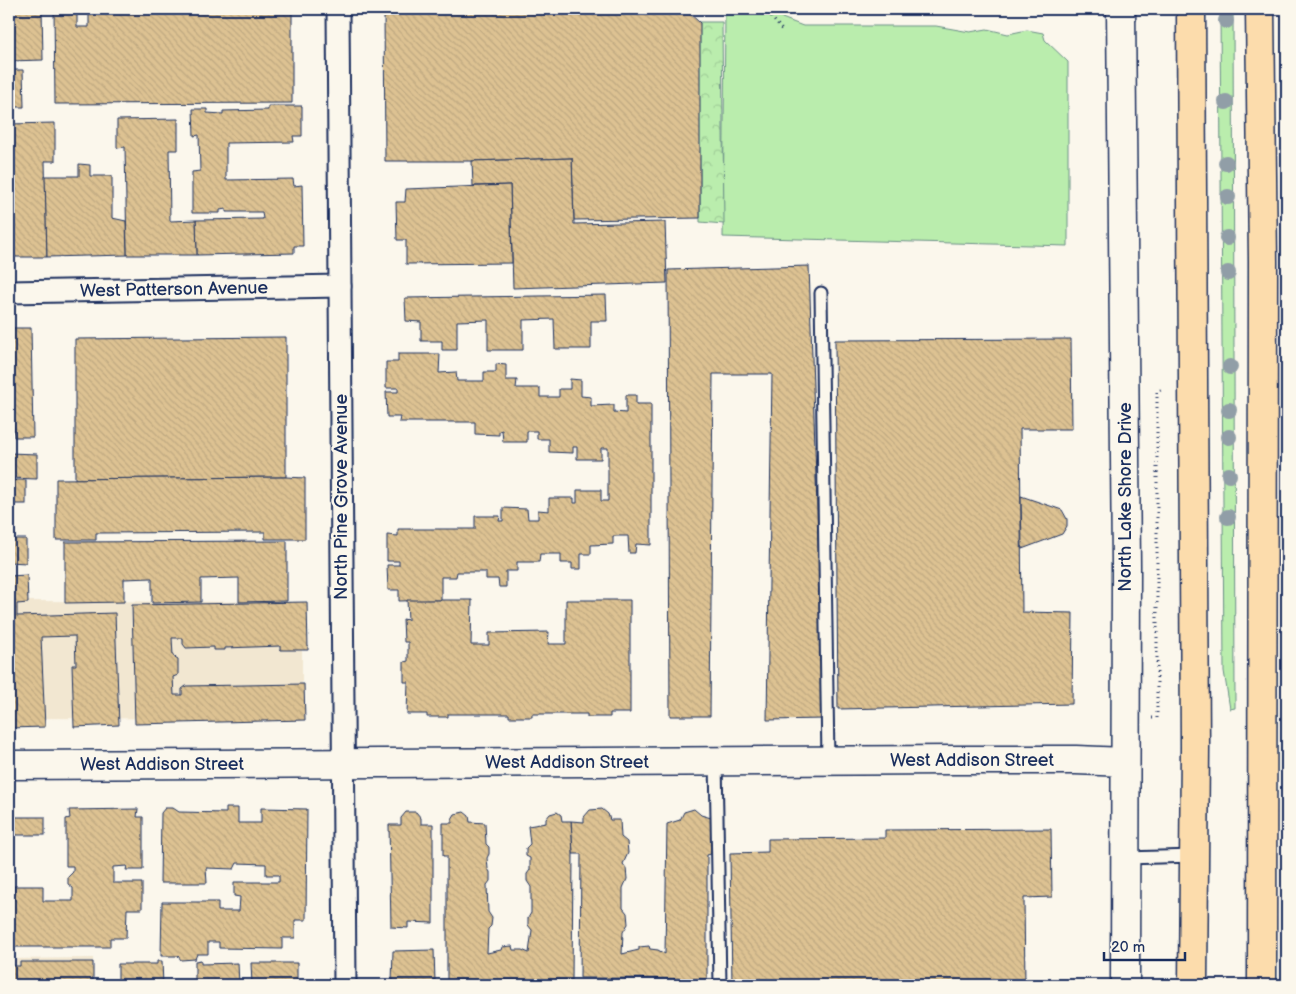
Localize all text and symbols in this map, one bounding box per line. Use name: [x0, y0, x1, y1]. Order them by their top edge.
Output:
street label: West Patterson Avenue: [80, 277, 269, 302]
street label: North Pine Grove Avenue: [331, 394, 352, 600]
street label: North Lake Shore Drive: [1115, 402, 1136, 592]
street label: West Addison Street: [890, 750, 1054, 771]
street label: West Addison Street: [485, 752, 649, 773]
street label: West Addison Street: [80, 754, 244, 775]
scale bar: [1104, 929, 1185, 961]
text: 20 m: [1111, 938, 1145, 957]

